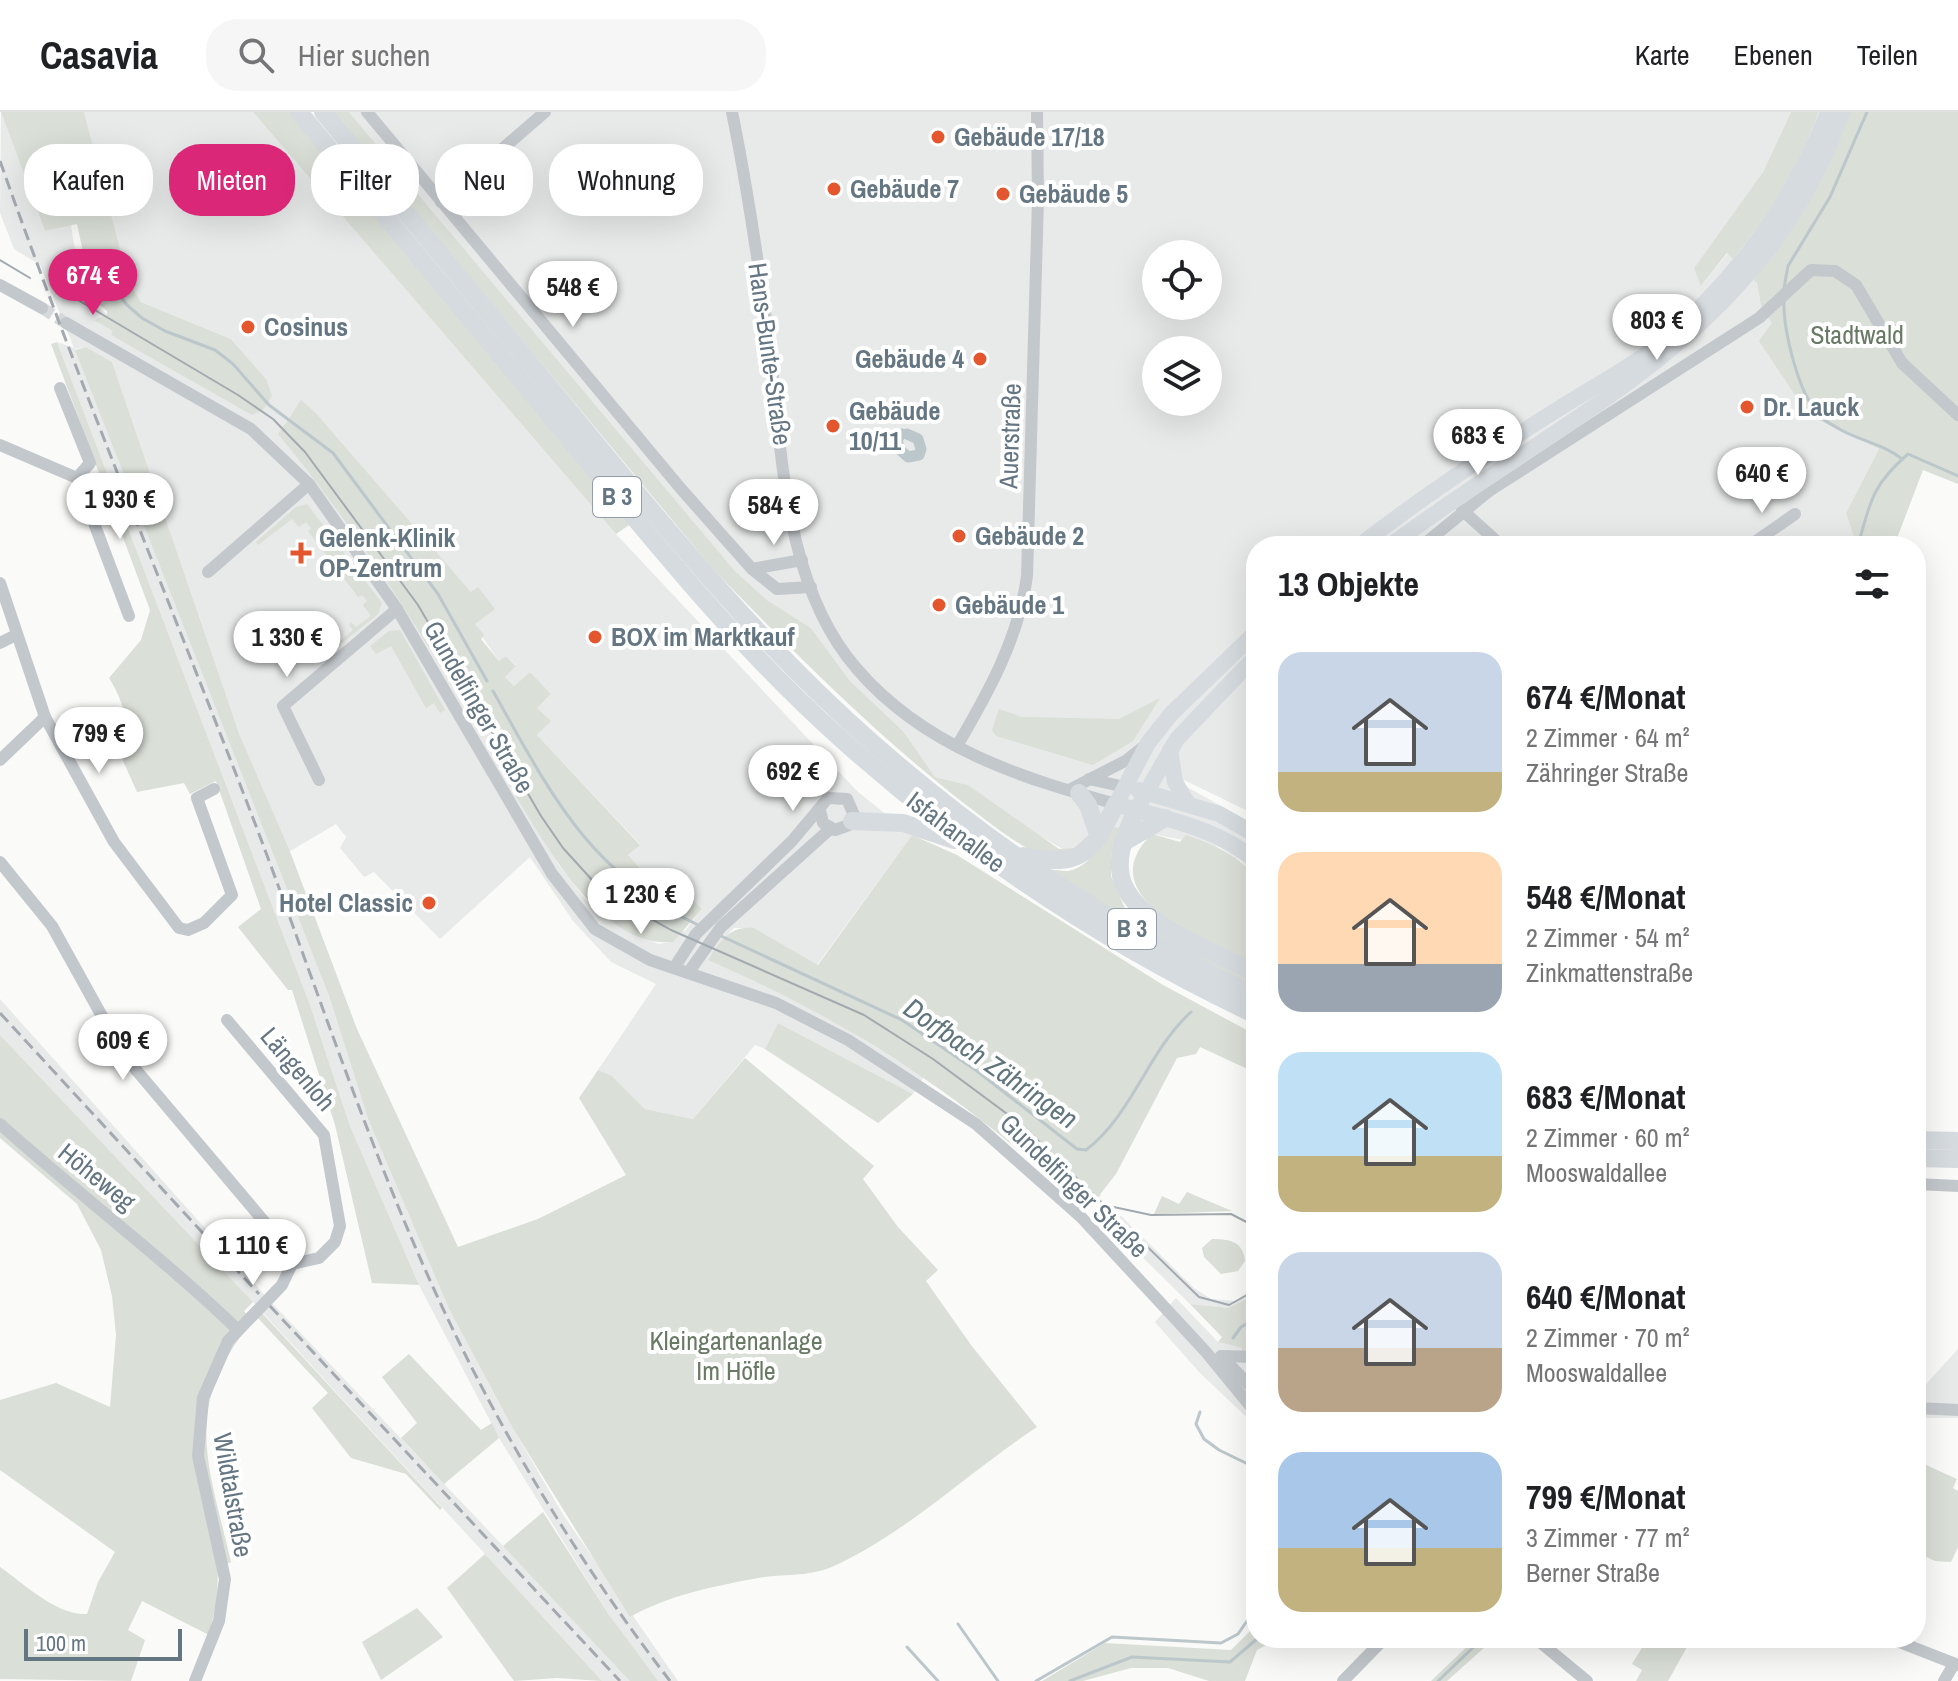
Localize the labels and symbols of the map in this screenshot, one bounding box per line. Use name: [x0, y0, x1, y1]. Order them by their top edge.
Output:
place label: Gebäude 17/18: [954, 119, 1105, 154]
marker: Gebäude 17/18: [929, 128, 947, 146]
place label: Gebäude 7: [850, 171, 959, 206]
place label: Gebäude 5: [1019, 176, 1128, 211]
marker: Gebäude 7: [825, 180, 843, 198]
marker: Gebäude 5: [994, 185, 1012, 203]
pin: 674 €: [37, 249, 149, 317]
pin: 548 €: [517, 261, 629, 329]
street label: Hans-Bunte-Straße: [740, 261, 801, 447]
pin: 803 €: [1601, 294, 1713, 362]
place label: Cosinus: [264, 309, 348, 344]
park label: Stadtwald: [1810, 317, 1904, 352]
marker: Cosinus: [239, 318, 257, 336]
place label: Gebäude 4: [855, 341, 964, 376]
marker: Gebäude 4: [971, 350, 989, 368]
street label: Auerstraße: [990, 383, 1029, 490]
place label: Dr. Lauck: [1763, 389, 1859, 424]
place label: Gebäude 10/11: [849, 393, 940, 458]
marker: Dr. Lauck: [1738, 398, 1756, 416]
pin: 683 €: [1422, 409, 1534, 477]
marker: Gebäude 10/11: [824, 417, 842, 435]
pin: 640 €: [1706, 447, 1818, 515]
pin: 1 930 €: [46, 473, 194, 541]
road number: B 3: [593, 477, 641, 517]
pin: 584 €: [718, 479, 830, 547]
place label: Gebäude 2: [975, 518, 1084, 553]
place label: Gelenk-Klinik OP-Zentrum: [319, 520, 455, 585]
marker: Gebäude 2: [950, 527, 968, 545]
marker: Gelenk-Klinik OP-Zentrum: [290, 542, 312, 564]
place label: Gebäude 1: [955, 587, 1064, 622]
marker: Gebäude 1: [930, 596, 948, 614]
pin: 1 330 €: [213, 611, 361, 679]
street label: Gundelfinger Straße: [416, 614, 543, 799]
place label: BOX im Marktkauf: [611, 619, 796, 654]
marker: BOX im Marktkauf: [586, 628, 604, 646]
pin: 799 €: [43, 707, 155, 775]
pin: 692 €: [737, 745, 849, 813]
street label: Isfahanallee: [900, 783, 1013, 880]
pin: 1 230 €: [567, 868, 715, 936]
place label: Hotel Classic: [279, 885, 413, 920]
marker: Hotel Classic: [420, 894, 438, 912]
road number: B 3: [1108, 909, 1156, 949]
water label: Dorfbach Zähringen: [896, 989, 1086, 1137]
pin: 609 €: [67, 1014, 179, 1082]
street label: Längenloh: [253, 1019, 344, 1118]
street label: Gundelfinger Straße: [993, 1106, 1156, 1265]
street label: Höheweg: [51, 1135, 143, 1219]
pin: 1 110 €: [179, 1219, 327, 1287]
park label: Kleingartenanlage Im Höfle: [649, 1323, 823, 1388]
street label: Wildtalstraße: [205, 1430, 262, 1560]
scale bar: [24, 1625, 182, 1661]

